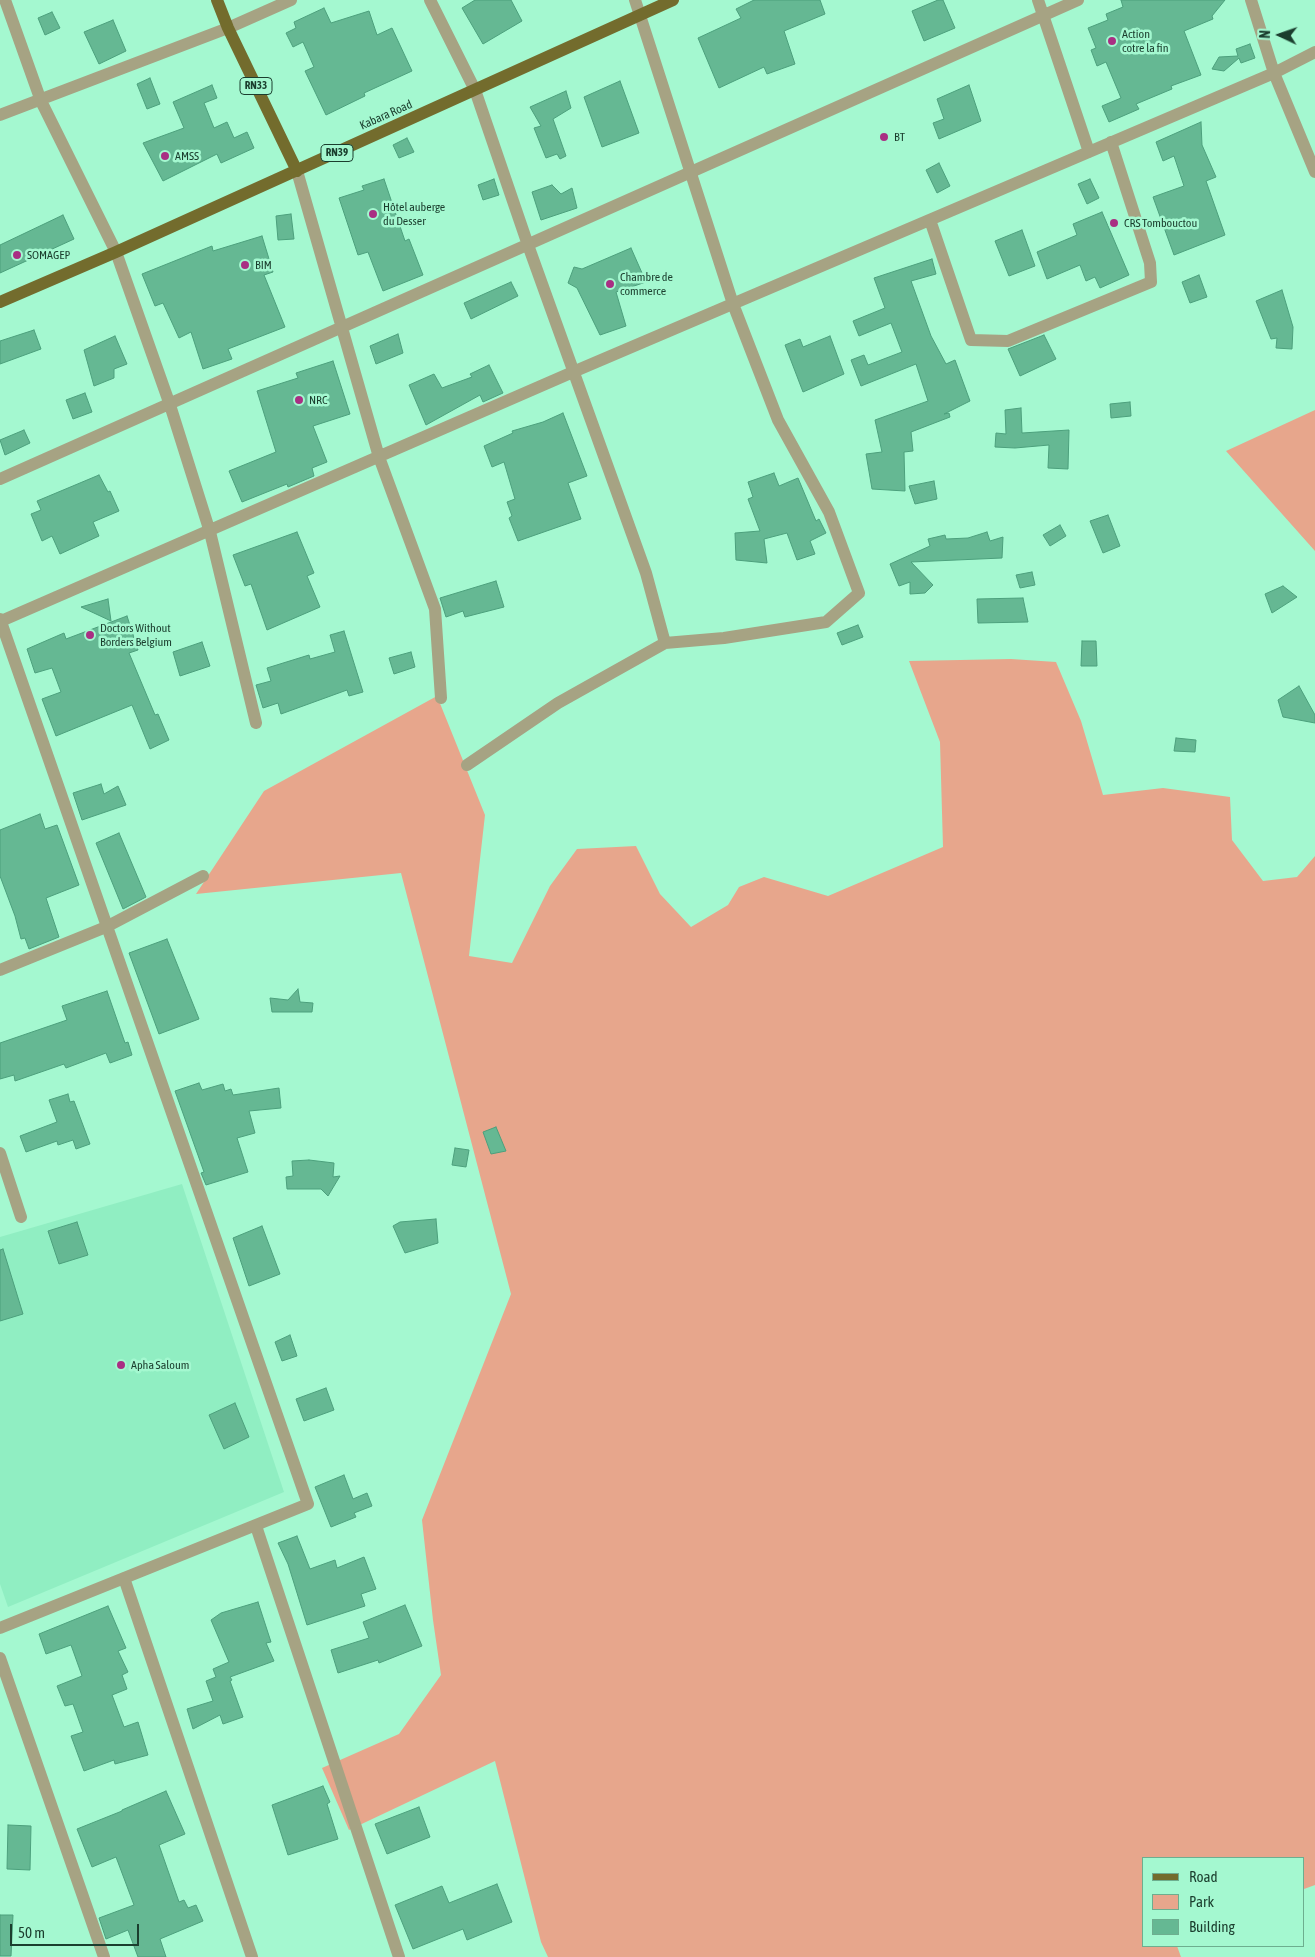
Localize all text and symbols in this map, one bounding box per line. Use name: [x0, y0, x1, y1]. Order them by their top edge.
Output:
north arrow: [1255, 10, 1305, 60]
place label: Action cotre la fin: [1122, 27, 1168, 55]
text: N: [1257, 30, 1273, 39]
marker: Action cotre la fin: [1106, 35, 1118, 47]
road number: RN33: [240, 78, 272, 94]
street label: Kabara Road: [358, 97, 414, 133]
place label: BT: [894, 130, 905, 144]
marker: BT: [878, 131, 890, 143]
road number: RN39: [321, 144, 353, 162]
place label: AMSS: [175, 149, 199, 163]
marker: AMSS: [159, 150, 171, 162]
place label: Hôtel auberge du Desser: [383, 200, 445, 228]
marker: Hôtel auberge du Desser: [367, 208, 379, 220]
place label: CRS Tombouctou: [1124, 216, 1197, 230]
marker: CRS Tombouctou: [1108, 217, 1120, 229]
place label: SOMAGEP: [27, 248, 70, 262]
marker: SOMAGEP: [11, 249, 23, 261]
place label: BIM: [255, 258, 272, 272]
marker: BIM: [239, 259, 251, 271]
place label: Chambre de commerce: [620, 270, 673, 298]
marker: Chambre de commerce: [604, 278, 616, 290]
place label: NRC: [309, 393, 327, 407]
marker: NRC: [293, 394, 305, 406]
place label: Doctors Without Borders Belgium: [100, 621, 172, 649]
marker: Doctors Without Borders Belgium: [84, 629, 96, 641]
place label: Apha Saloum: [131, 1358, 189, 1372]
marker: Apha Saloum: [115, 1359, 127, 1371]
legend: [1142, 1857, 1305, 1947]
text: Road: [1189, 1868, 1218, 1885]
text: Park: [1189, 1893, 1214, 1910]
scale bar: [12, 1914, 141, 1946]
text: Building: [1189, 1918, 1235, 1935]
text: 50 m: [18, 1924, 45, 1941]

